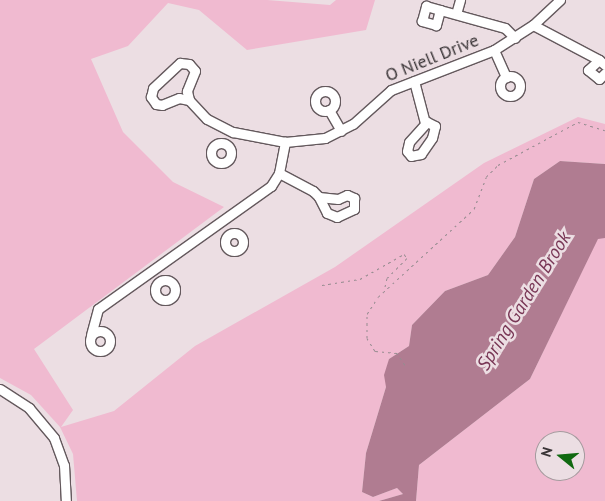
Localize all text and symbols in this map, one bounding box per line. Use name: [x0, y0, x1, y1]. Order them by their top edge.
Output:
street label: O Niell Drive: [382, 29, 482, 87]
water label: Spring Garden Brook: [472, 227, 576, 375]
north arrow: [535, 431, 585, 481]
text: N: [537, 445, 557, 459]

